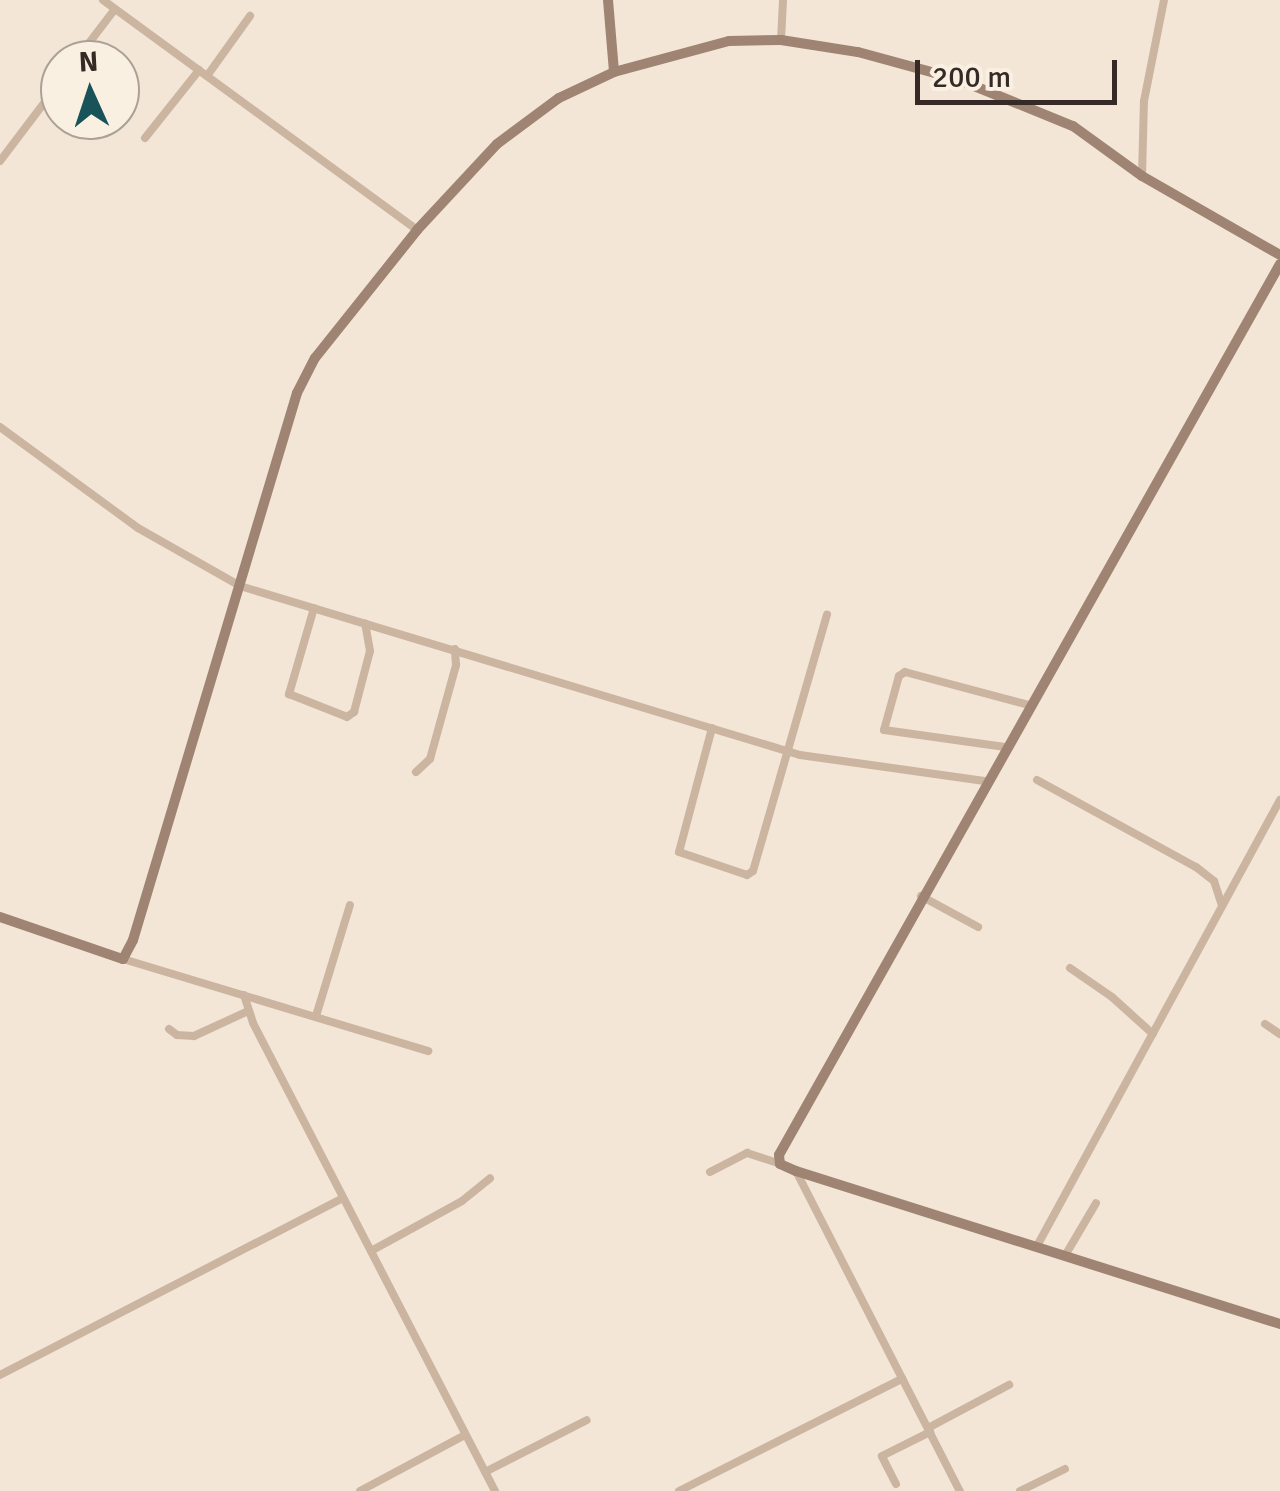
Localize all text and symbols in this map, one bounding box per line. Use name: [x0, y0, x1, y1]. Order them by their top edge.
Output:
north arrow: [40, 40, 140, 140]
scale bar: [920, 40, 1122, 102]
text: N: [78, 45, 99, 80]
text: 200 m: [932, 59, 1011, 96]

